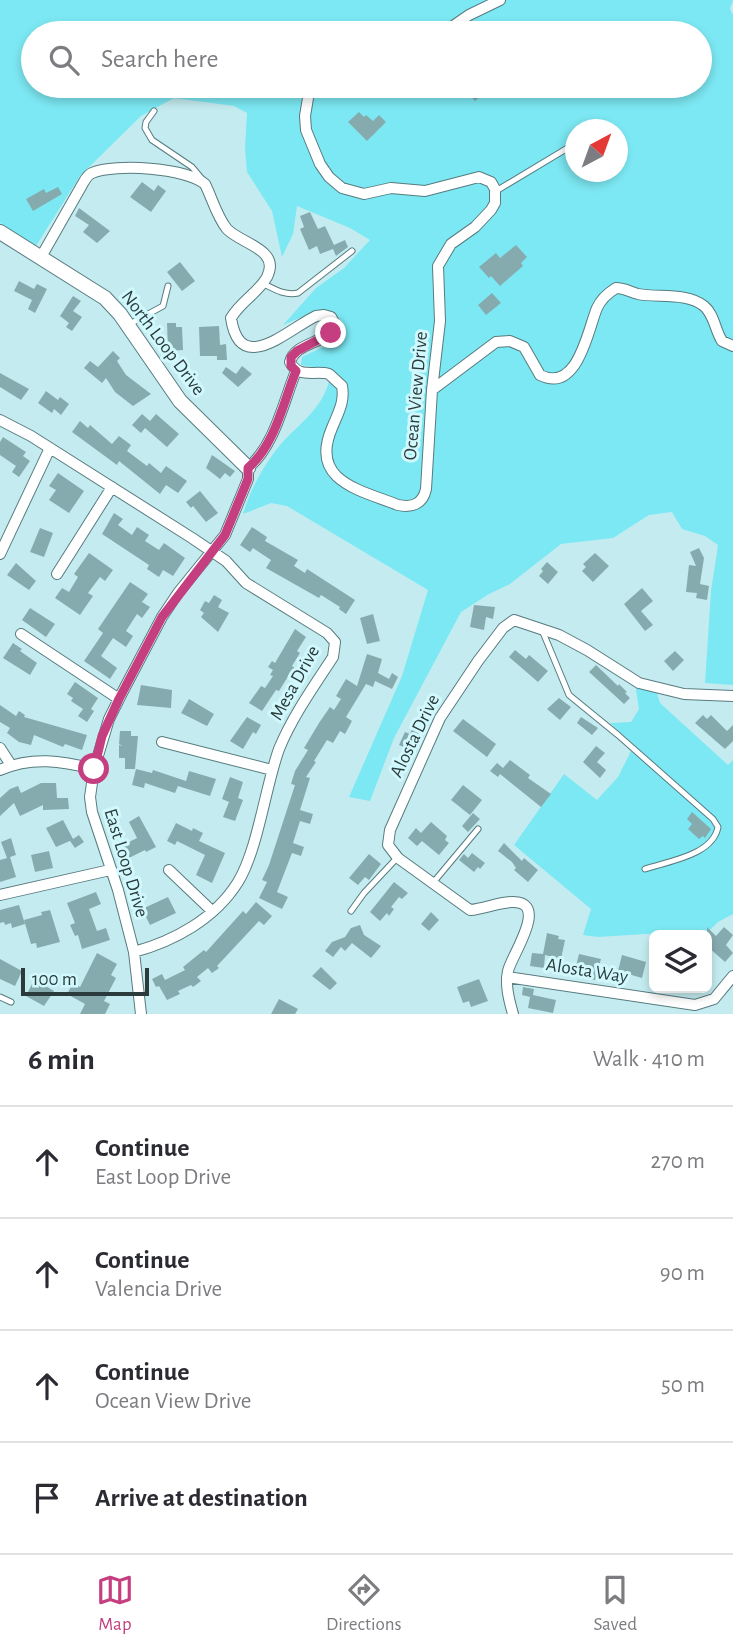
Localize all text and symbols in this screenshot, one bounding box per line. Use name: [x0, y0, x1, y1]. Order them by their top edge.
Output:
search box: [21, 21, 712, 98]
icon: search: [45, 41, 83, 79]
text: Search here: [101, 46, 219, 72]
north arrow: [565, 119, 628, 182]
street label: North Loop Drive: [118, 287, 208, 399]
route end: [315, 317, 346, 348]
street label: Ocean View Drive: [401, 331, 431, 461]
street label: Mesa Drive: [267, 643, 323, 723]
street label: Alosta Drive: [387, 692, 443, 780]
route start: [78, 753, 109, 784]
street label: East Loop Drive: [100, 806, 152, 920]
map controls: [649, 930, 712, 993]
button: layers: [649, 930, 712, 993]
street label: Alosta Way: [545, 955, 629, 987]
scale bar: [21, 965, 149, 997]
text: 100 m: [32, 970, 77, 989]
text: 6 min: [28, 1045, 95, 1075]
text: Walk · 410 m: [593, 1048, 705, 1071]
text: Continue: [95, 1135, 190, 1161]
icon: ahead: [28, 1143, 66, 1181]
text: 270 m: [651, 1150, 705, 1173]
text: East Loop Drive: [95, 1166, 231, 1189]
text: Continue: [95, 1247, 190, 1273]
icon: ahead: [28, 1255, 66, 1293]
text: 90 m: [660, 1262, 705, 1285]
text: Valencia Drive: [95, 1278, 222, 1301]
text: Continue: [95, 1359, 190, 1385]
icon: ahead: [28, 1367, 66, 1405]
text: 50 m: [661, 1374, 705, 1397]
text: Ocean View Drive: [95, 1390, 251, 1413]
icon: arrive: [28, 1479, 66, 1517]
text: Arrive at destination: [95, 1485, 308, 1511]
tab: Map: [96, 1571, 134, 1636]
tab: Directions: [326, 1571, 402, 1636]
tab: Saved: [594, 1571, 637, 1636]

